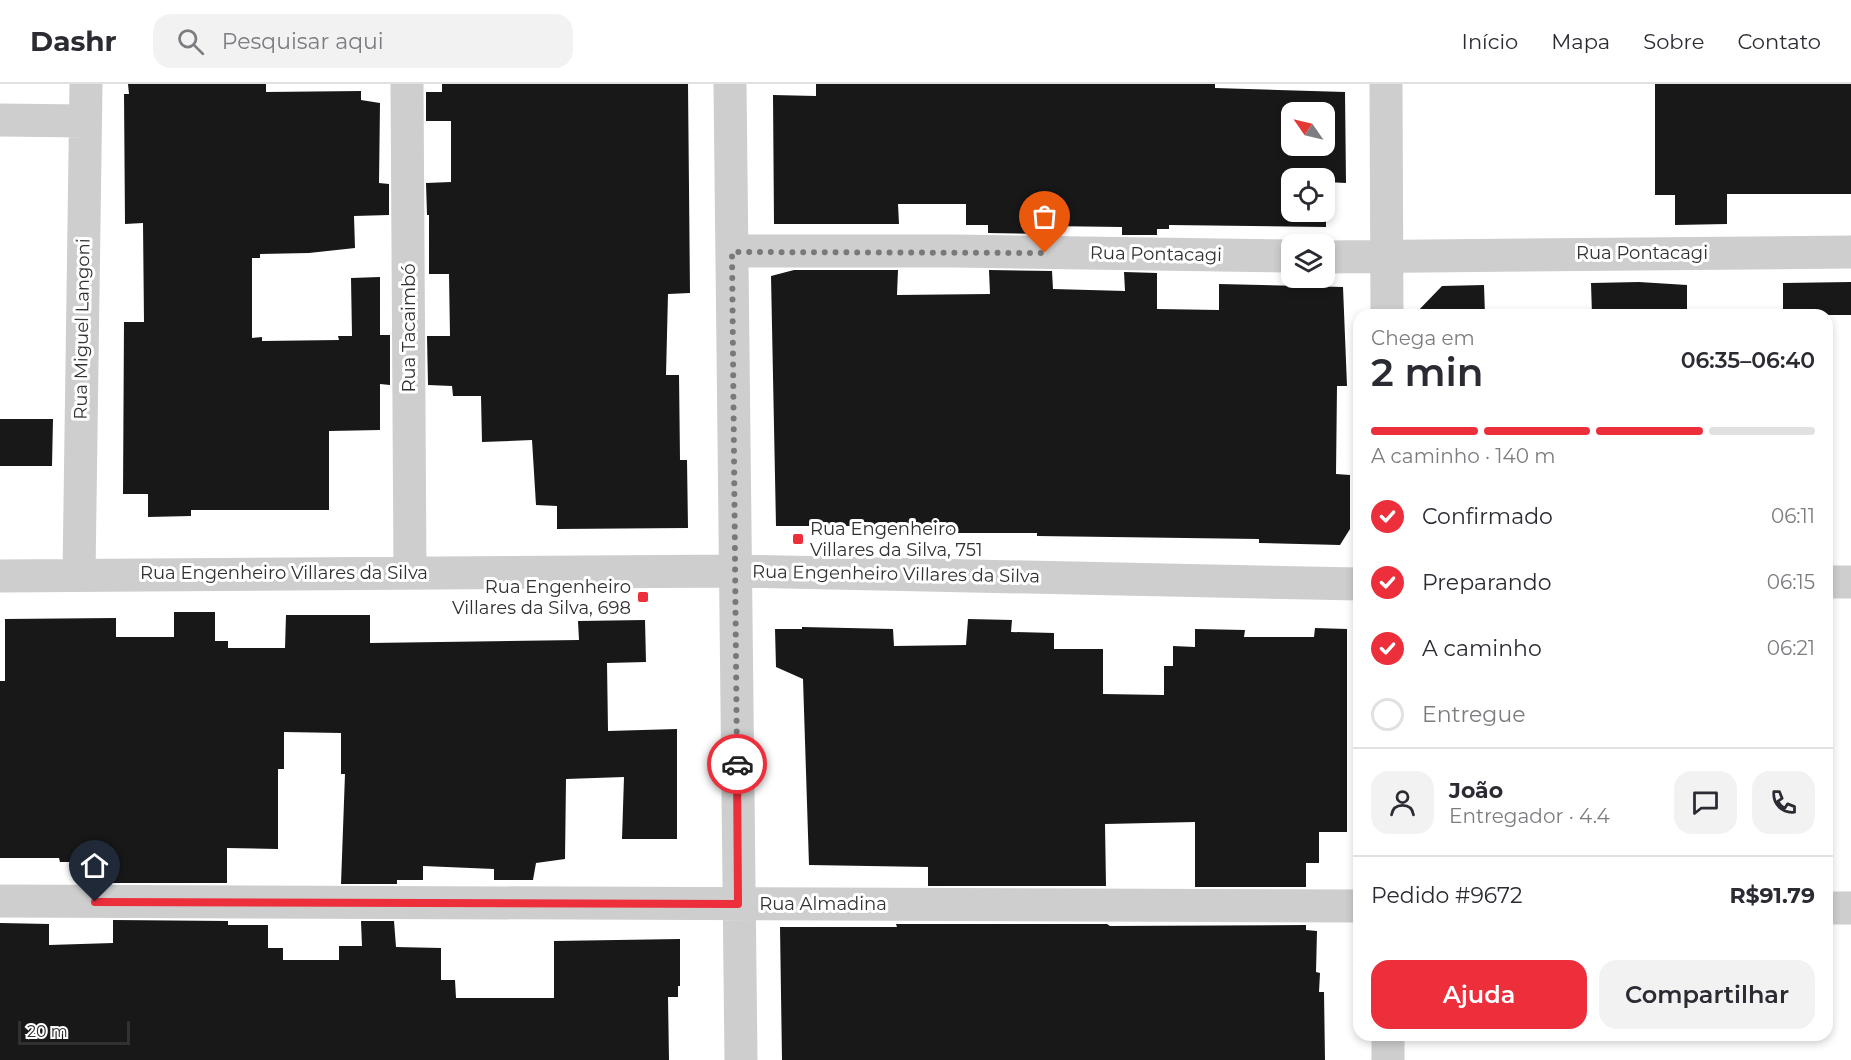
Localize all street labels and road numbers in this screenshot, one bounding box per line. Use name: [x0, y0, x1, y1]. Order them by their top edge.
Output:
street label: Rua Miguel Langoni: [69, 238, 95, 420]
street label: Rua Pontacagi: [1090, 242, 1222, 266]
street label: Rua Pontacagi: [1576, 242, 1708, 264]
street label: Rua Tacaimbó: [398, 263, 420, 393]
street label: Rua Engenheiro Villares da Silva: [752, 560, 1040, 588]
street label: Rua Engenheiro Villares da Silva: [140, 562, 428, 584]
street label: Rua Almadina: [759, 893, 887, 915]

